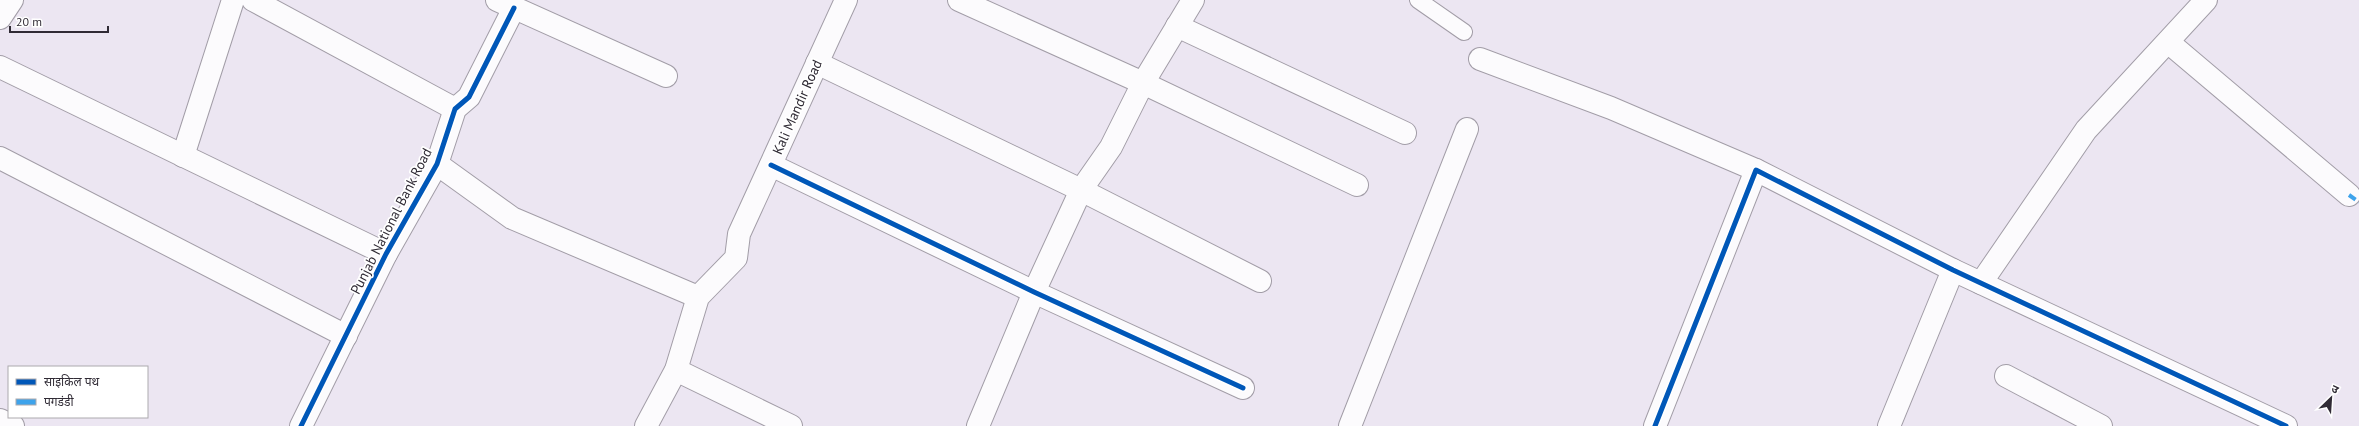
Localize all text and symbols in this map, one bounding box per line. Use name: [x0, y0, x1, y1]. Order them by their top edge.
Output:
scale bar: [10, 8, 108, 34]
text: 20 m: [16, 14, 42, 29]
street label: Kali Mandir Road: [768, 57, 826, 157]
street label: Punjab National Bank Road: [346, 145, 436, 297]
legend: [8, 366, 148, 418]
text: साइकिल पथ: [44, 374, 100, 389]
north arrow: [2311, 378, 2351, 418]
text: उ: [2329, 381, 2342, 397]
text: पगडंडी: [44, 394, 74, 409]

